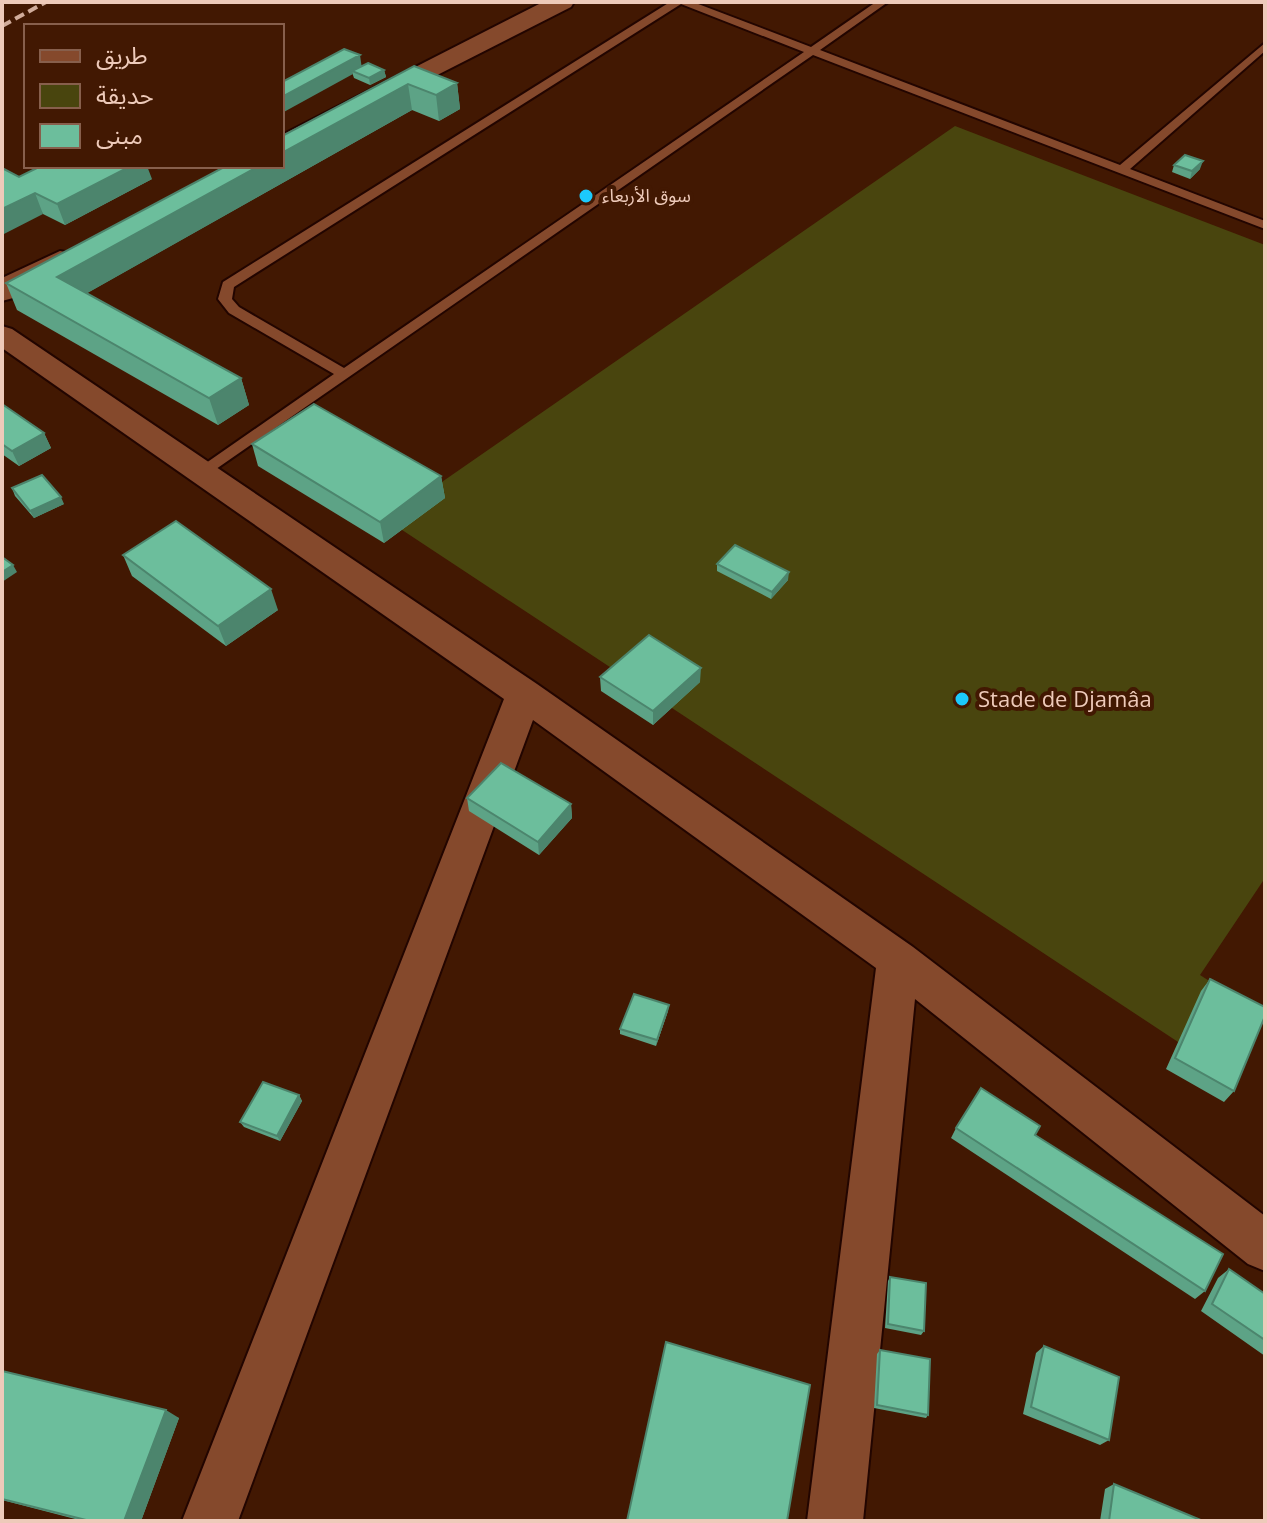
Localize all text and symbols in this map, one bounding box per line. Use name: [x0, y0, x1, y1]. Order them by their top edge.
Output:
legend: [24, 24, 284, 168]
text: طريق: [96, 38, 148, 71]
text: حديقة: [96, 78, 154, 111]
text: مبنى: [96, 118, 143, 151]
place label: سوق الأربعاء: [602, 183, 691, 207]
marker: سوق الأربعاء: [577, 187, 595, 205]
place label: Stade de Djamâa: [978, 683, 1152, 713]
marker: Stade de Djamâa: [953, 690, 971, 708]

